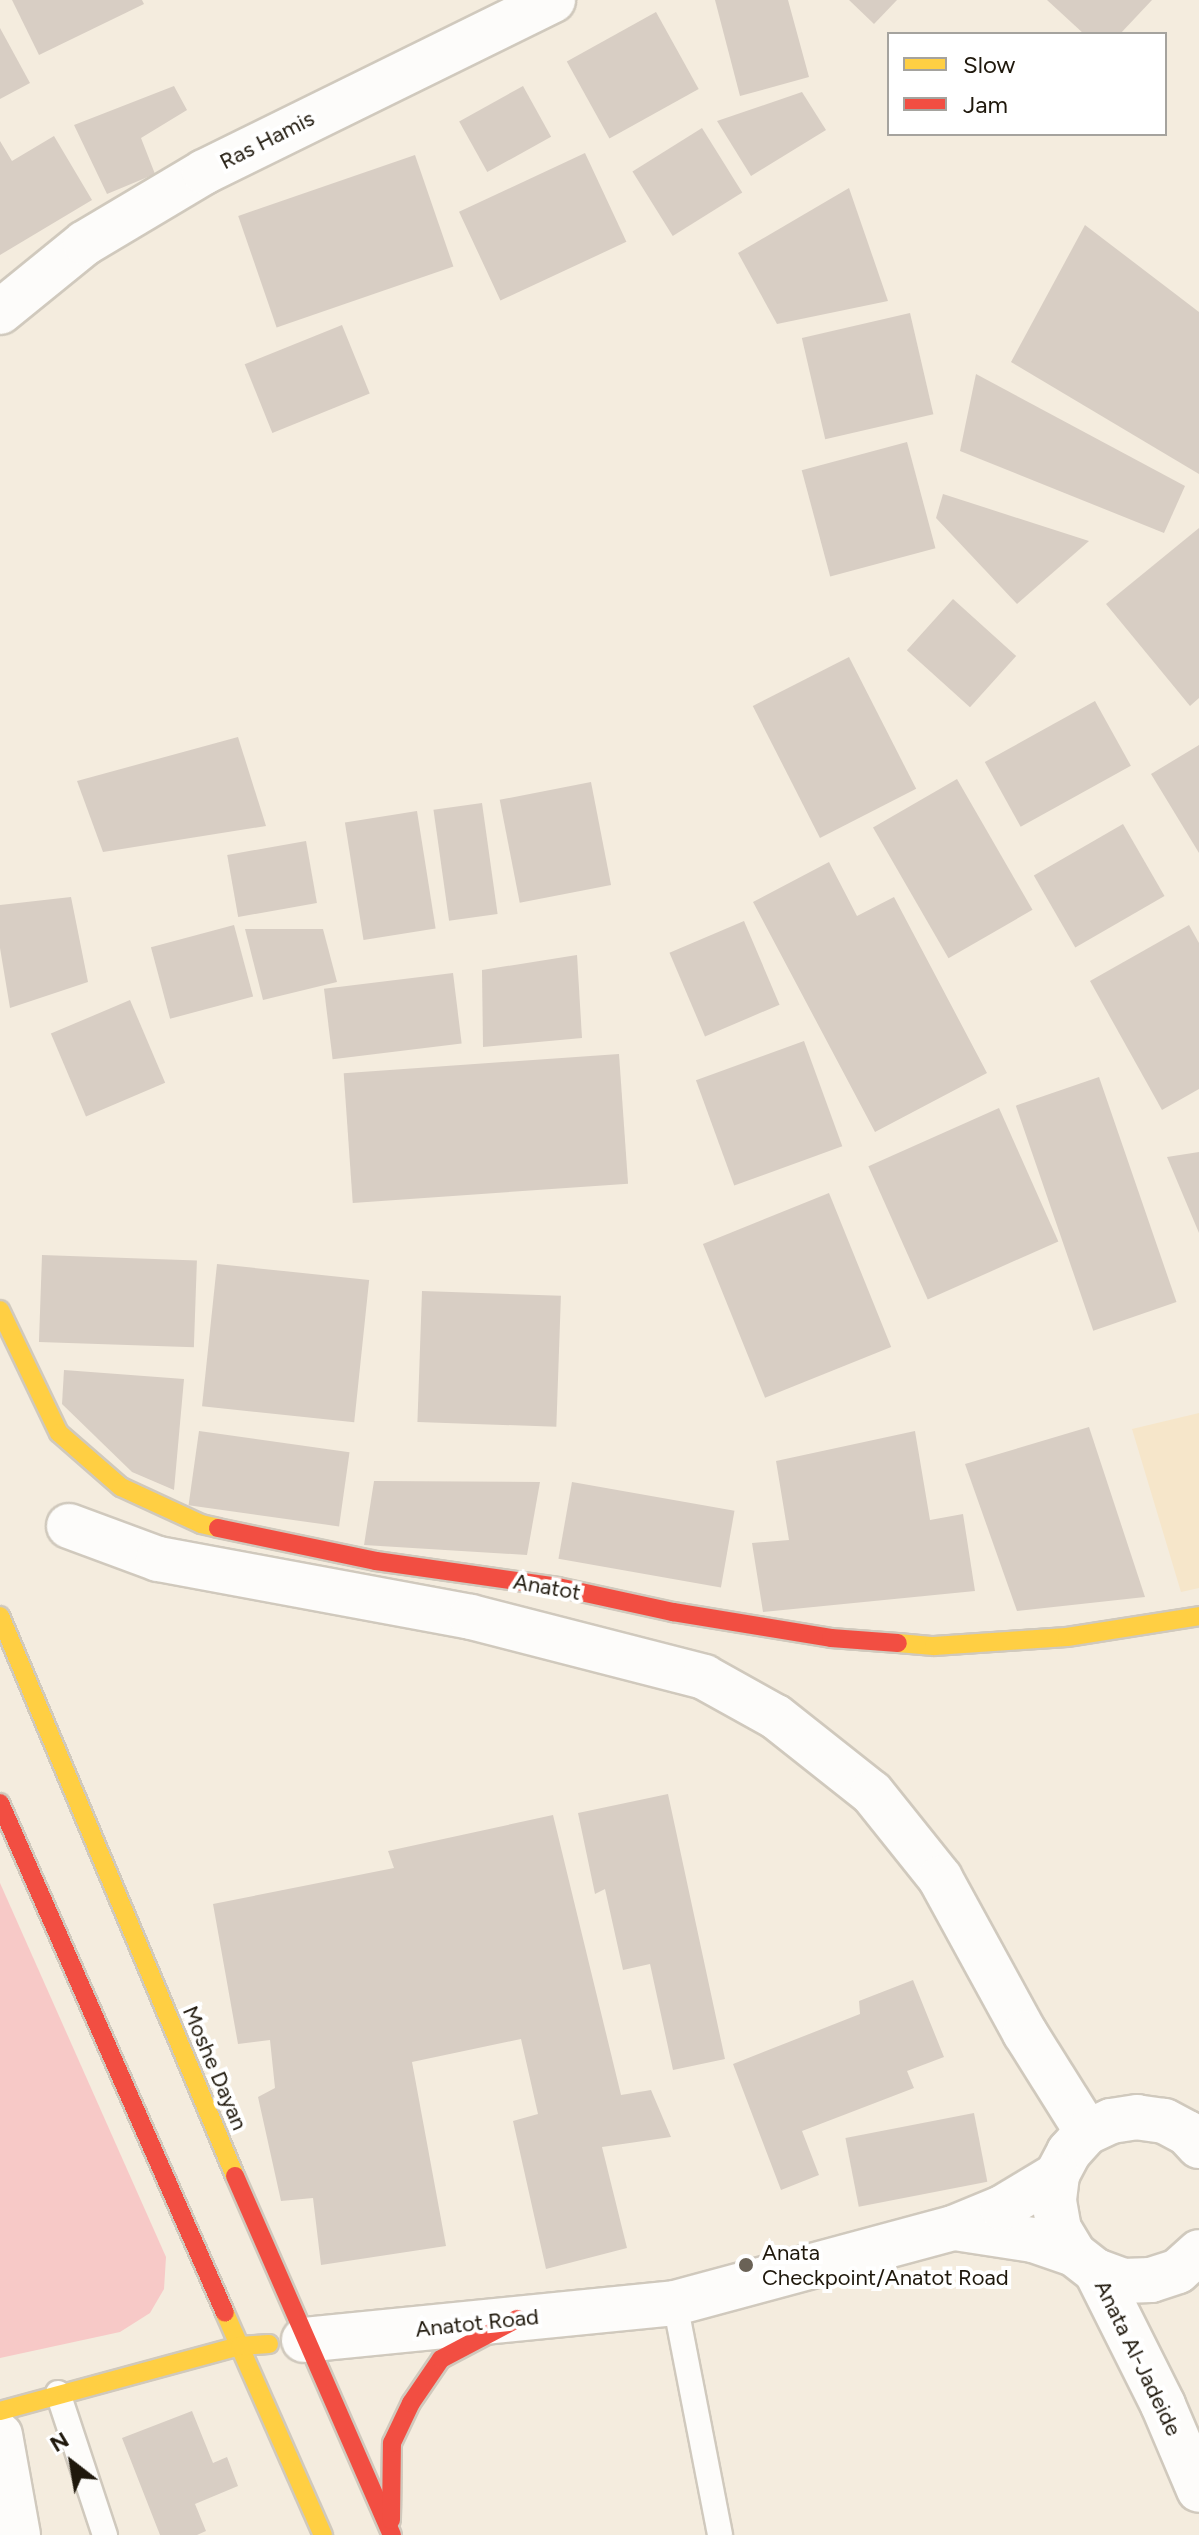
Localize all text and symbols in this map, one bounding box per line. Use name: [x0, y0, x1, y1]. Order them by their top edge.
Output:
legend: [887, 32, 1167, 136]
text: Slow: [963, 50, 1015, 79]
text: Jam: [963, 90, 1008, 119]
street label: Ras Hamis: [215, 105, 319, 175]
street label: Anatot: [511, 1568, 583, 1606]
street label: Moshe Dayan: [177, 2002, 253, 2134]
place label: Anata Checkpoint/Anatot Road: [762, 2239, 1009, 2290]
marker: Anata Checkpoint/Anatot Road: [737, 2256, 755, 2274]
street label: Anata Al-Jadeide: [1089, 2276, 1187, 2440]
street label: Anatot Road: [414, 2303, 540, 2343]
north arrow: [32, 2423, 112, 2503]
text: N: [45, 2426, 74, 2458]

